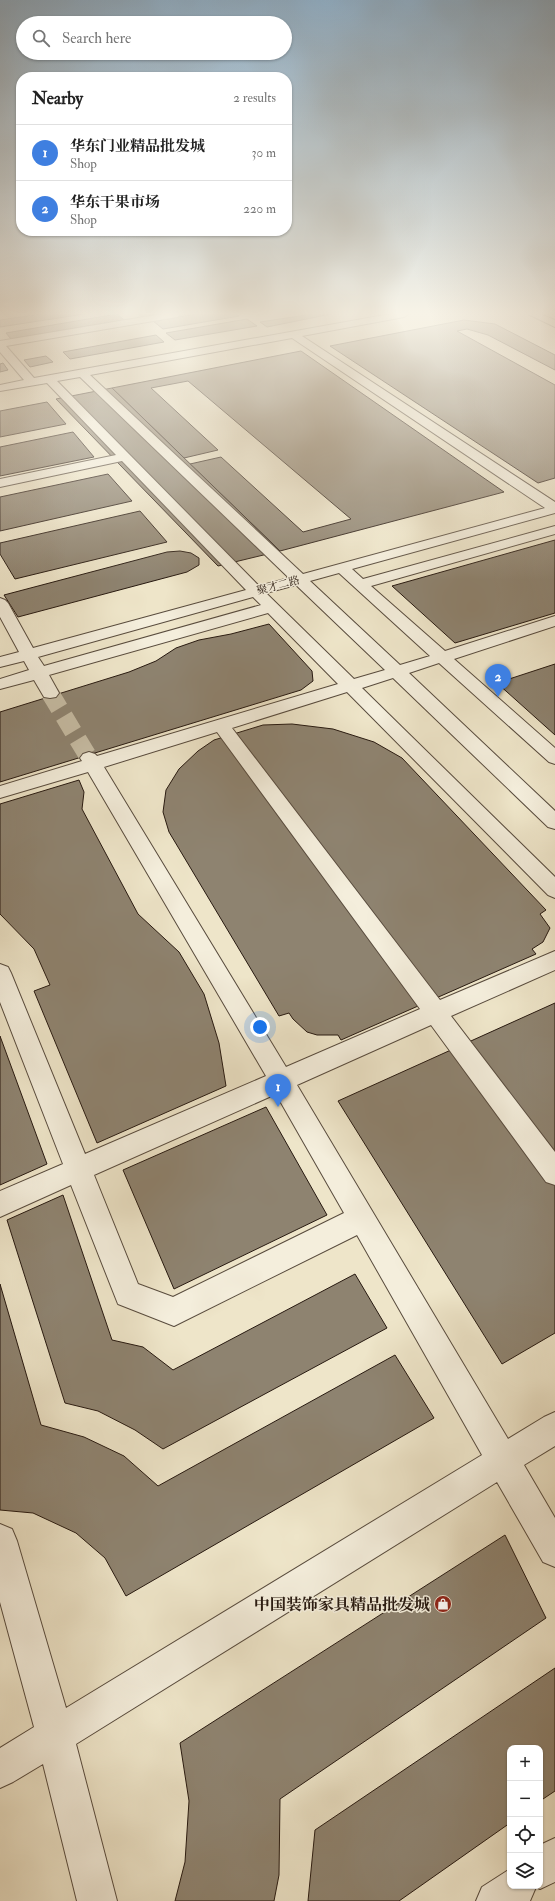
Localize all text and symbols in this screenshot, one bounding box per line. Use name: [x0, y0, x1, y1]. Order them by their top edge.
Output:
search box: [16, 16, 292, 60]
icon: search: [30, 27, 52, 49]
text: Search here: [62, 29, 131, 48]
text: Nearby: [32, 88, 83, 109]
text: 2 results: [233, 90, 276, 106]
text: 华东门业精品批发城: [70, 137, 205, 156]
text: 1: [43, 145, 47, 161]
text: 30 m: [252, 145, 276, 161]
text: Shop: [70, 156, 97, 172]
text: 华东干果市场: [70, 193, 160, 212]
text: 2: [42, 201, 48, 217]
text: 220 m: [243, 201, 276, 217]
text: Shop: [70, 212, 97, 228]
street label: 聚才二路: [255, 574, 301, 597]
pin: 2: [485, 664, 511, 697]
your location: [250, 1017, 270, 1037]
pin: 1: [265, 1074, 291, 1107]
shop icon: 中国装饰家具精品批发城: [433, 1594, 453, 1614]
place label: 中国装饰家具精品批发城: [254, 1595, 430, 1615]
map controls: [507, 1745, 543, 1889]
button: +: [507, 1745, 543, 1781]
button: −: [507, 1781, 543, 1817]
button: locate: [507, 1817, 543, 1853]
button: layers: [507, 1853, 543, 1889]

